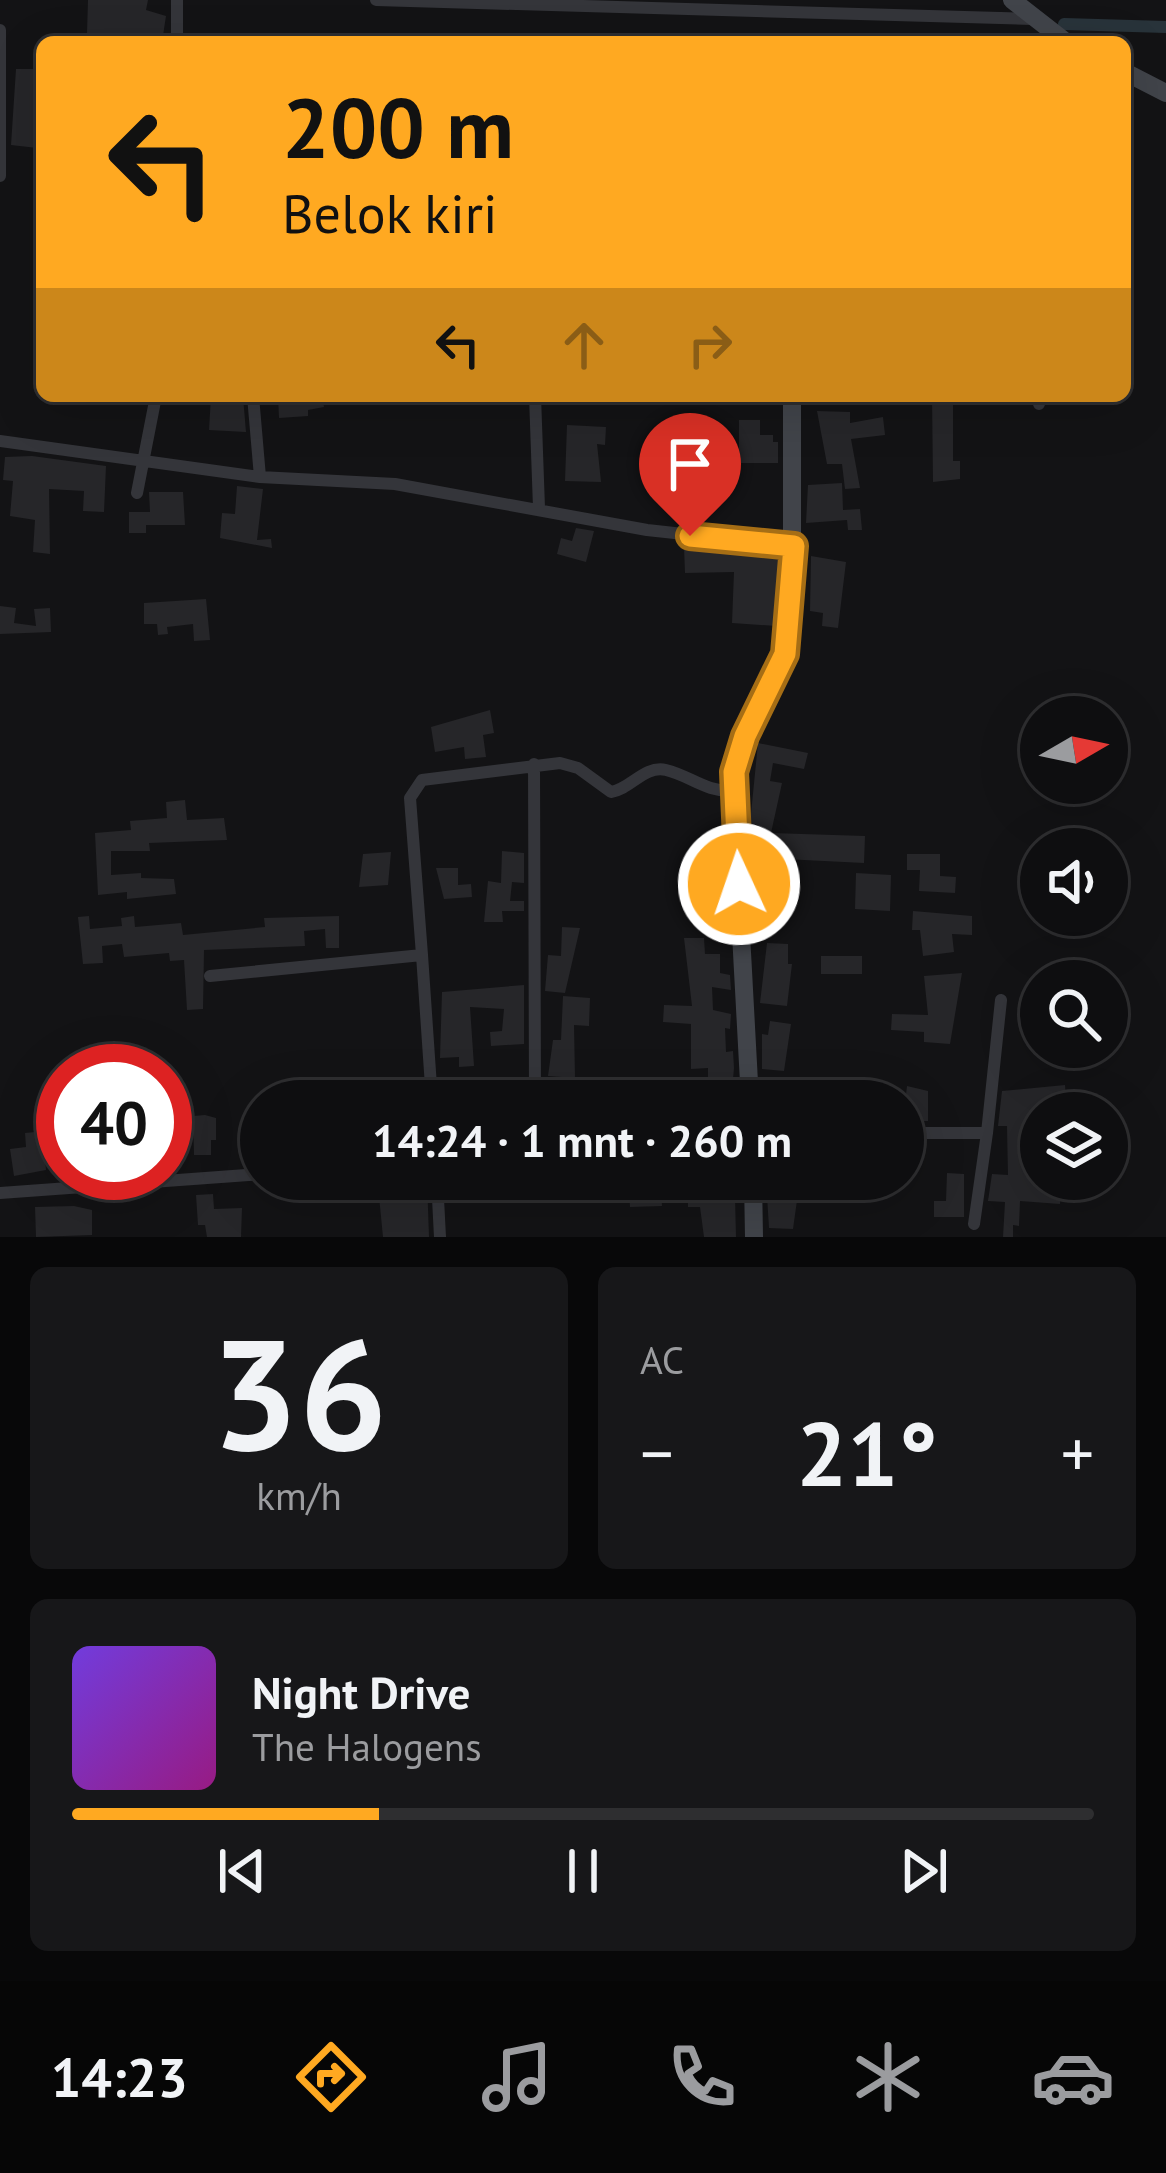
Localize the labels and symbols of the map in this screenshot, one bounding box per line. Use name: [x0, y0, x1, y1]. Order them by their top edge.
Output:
pin: [639, 413, 741, 536]
north arrow: [1020, 696, 1128, 804]
position arrow: [676, 821, 802, 947]
speed limit sign: 40: [36, 1044, 192, 1200]

